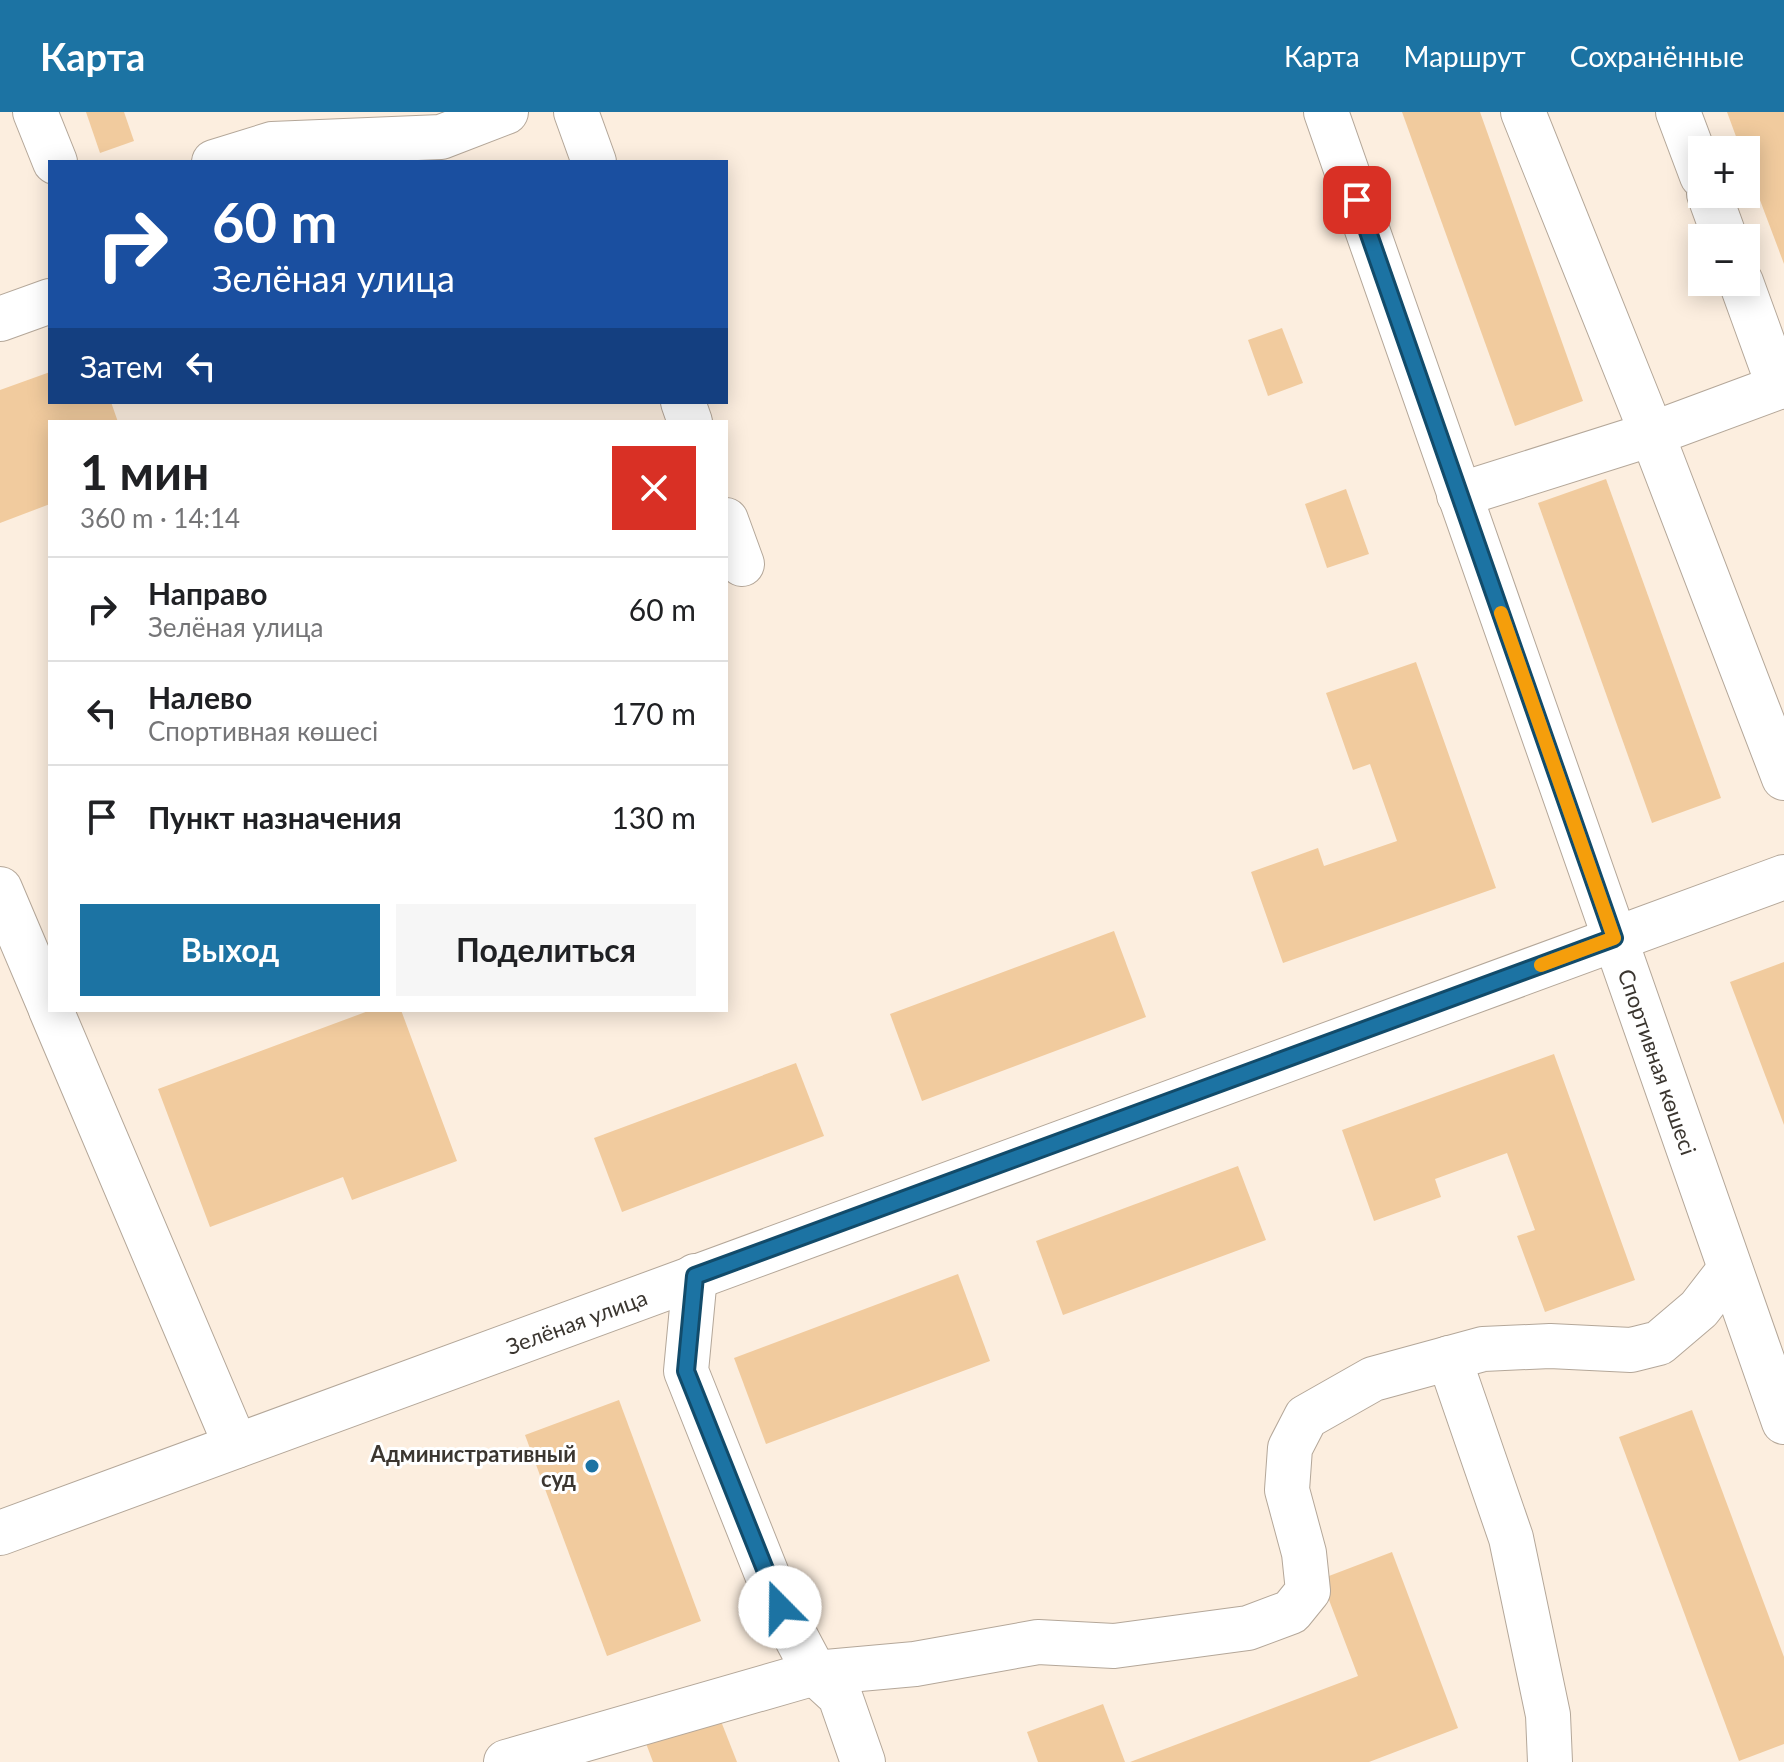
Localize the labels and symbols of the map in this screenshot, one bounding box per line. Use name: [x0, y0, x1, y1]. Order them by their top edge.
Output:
pin: [1323, 166, 1391, 234]
street label: Спортивная көшесі: [1613, 965, 1703, 1158]
street label: Зелёная улица: [502, 1283, 651, 1359]
place label: Административный суд: [369, 1440, 576, 1492]
marker: Административный суд: [583, 1457, 601, 1475]
position arrow: [738, 1565, 822, 1649]

